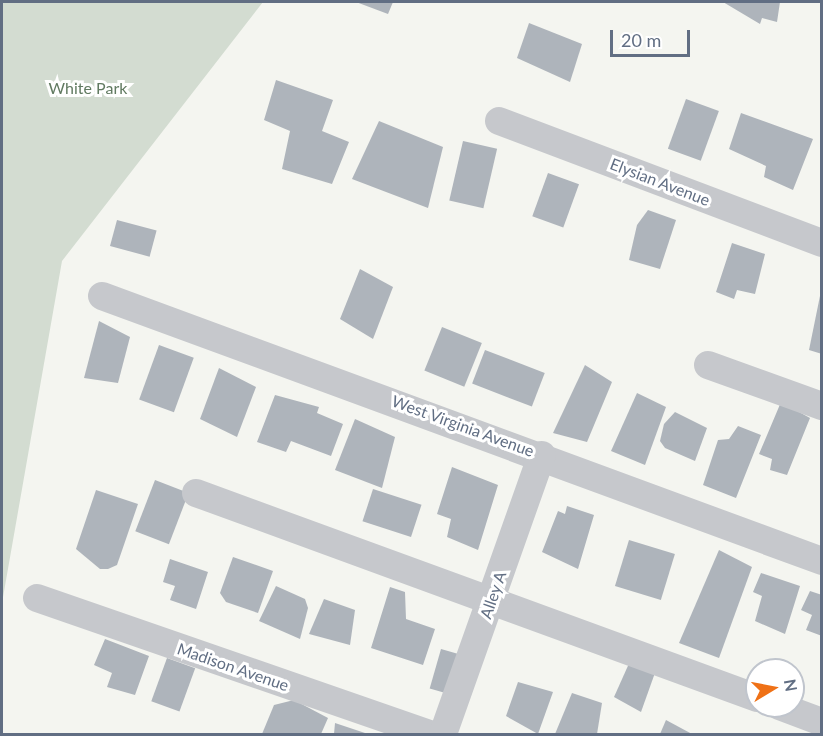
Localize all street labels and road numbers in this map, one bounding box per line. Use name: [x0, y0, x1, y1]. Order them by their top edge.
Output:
street label: Elysian Avenue: [607, 154, 713, 210]
street label: West Virginia Avenue: [389, 391, 537, 461]
street label: Alley A: [476, 568, 510, 622]
street label: Madison Avenue: [174, 639, 292, 695]

